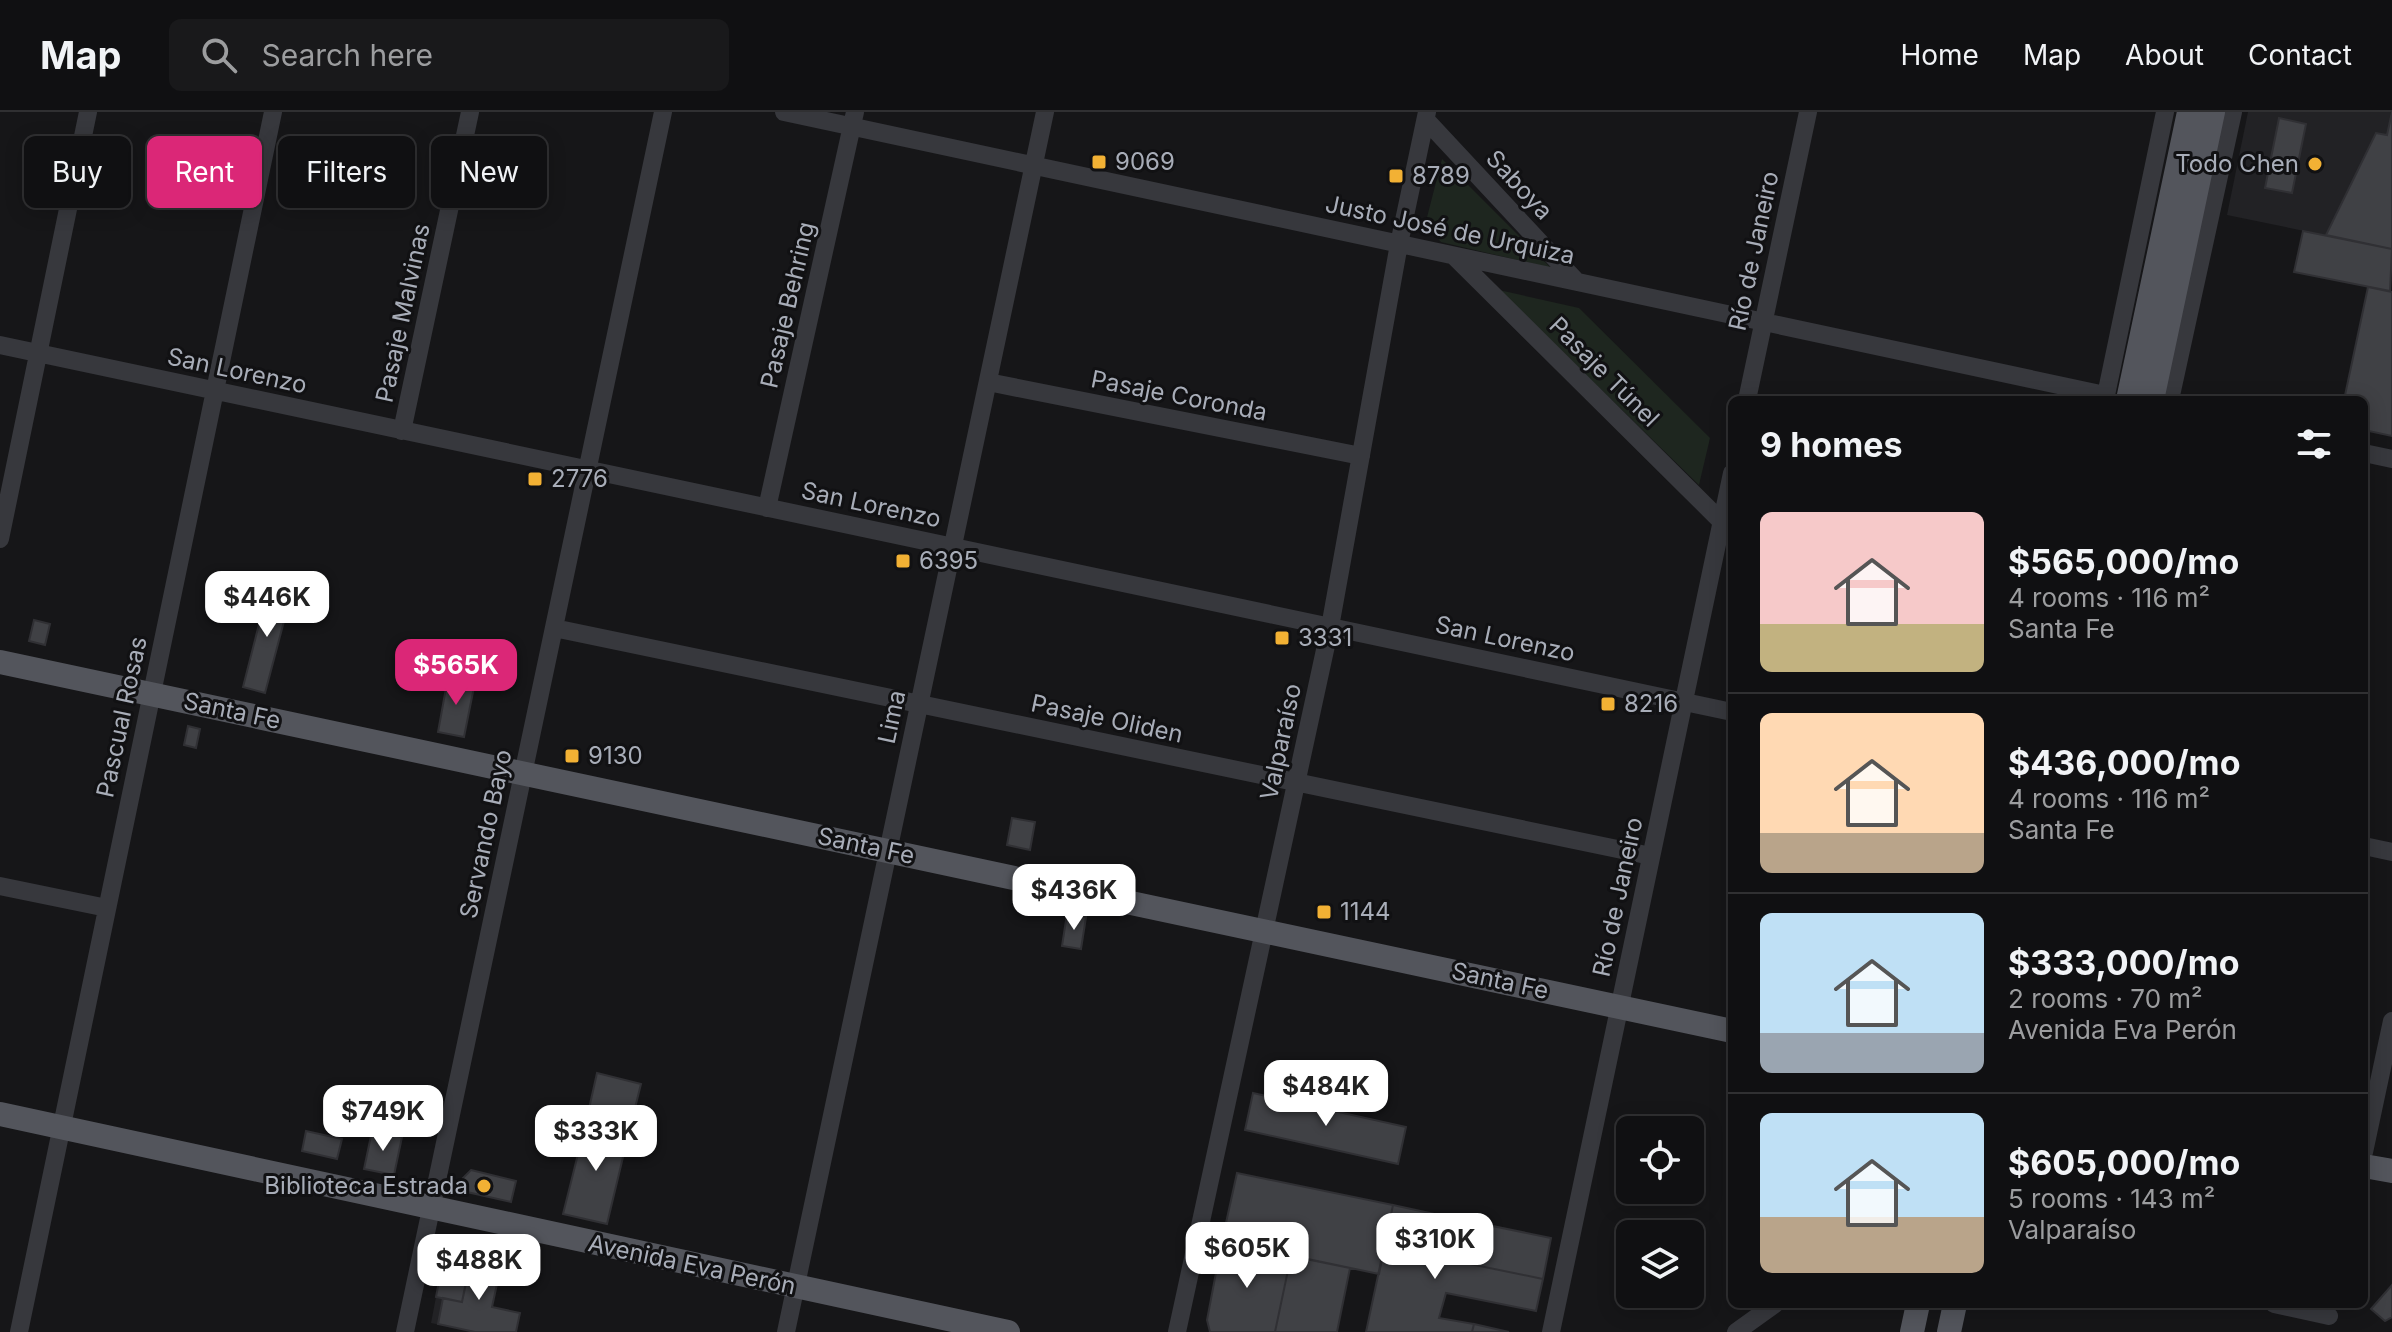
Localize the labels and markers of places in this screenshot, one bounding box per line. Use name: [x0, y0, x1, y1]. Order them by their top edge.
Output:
place label: 9069: [1115, 147, 1175, 176]
place label: Todo Chen: [2175, 149, 2299, 178]
marker: 9069: [1090, 153, 1108, 171]
marker: Todo Chen: [2306, 155, 2324, 173]
place label: 8789: [1412, 161, 1470, 190]
marker: 8789: [1387, 167, 1405, 185]
place label: 2776: [551, 464, 608, 493]
marker: 2776: [526, 470, 544, 488]
place label: 6395: [919, 546, 978, 575]
marker: 6395: [894, 552, 912, 570]
pin: $446K: [211, 571, 323, 639]
place label: 3331: [1298, 623, 1352, 652]
marker: 3331: [1273, 629, 1291, 647]
pin: $565K: [400, 639, 512, 707]
place label: 8216: [1624, 689, 1678, 718]
marker: 8216: [1599, 695, 1617, 713]
place label: 9130: [588, 741, 643, 770]
marker: 9130: [563, 747, 581, 765]
pin: $436K: [1018, 864, 1130, 932]
place label: 1144: [1340, 897, 1391, 926]
marker: 1144: [1315, 903, 1333, 921]
pin: $484K: [1270, 1060, 1382, 1128]
pin: $749K: [327, 1085, 439, 1153]
pin: $333K: [540, 1105, 652, 1173]
place label: Biblioteca Estrada: [264, 1171, 468, 1200]
marker: Biblioteca Estrada: [475, 1177, 493, 1195]
pin: $310K: [1379, 1213, 1491, 1281]
pin: $605K: [1191, 1222, 1303, 1290]
pin: $488K: [423, 1234, 535, 1302]

